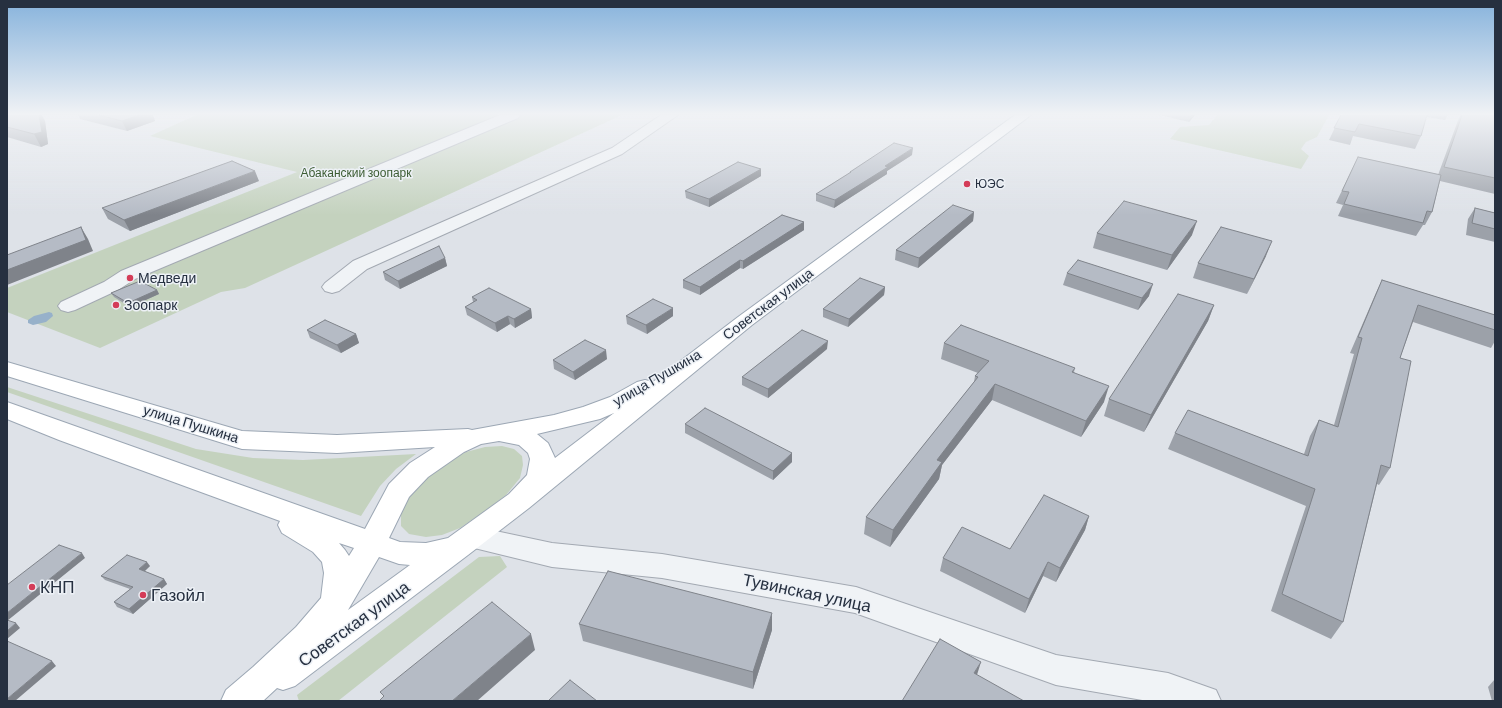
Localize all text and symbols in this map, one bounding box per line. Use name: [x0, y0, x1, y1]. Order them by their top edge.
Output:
park label: Абаканский зоопарк: [301, 166, 411, 180]
place label: ЮЭС: [975, 177, 1004, 191]
marker: ЮЭС: [962, 179, 972, 189]
street label: Советская улица: [719, 265, 817, 343]
place label: Медведи: [138, 270, 196, 286]
marker: Медведи: [125, 273, 135, 283]
place label: Зоопарк: [124, 297, 177, 313]
marker: Зоопарк: [111, 300, 121, 310]
street label: улица Пушкина: [610, 346, 704, 410]
street label: улица Пушкина: [141, 401, 241, 447]
street label: Тувинская улица: [741, 569, 873, 617]
place label: КНП: [40, 577, 74, 597]
street label: Советская улица: [295, 577, 413, 671]
marker: КНП: [27, 582, 37, 592]
place label: Газойл: [151, 585, 205, 605]
marker: Газойл: [138, 590, 148, 600]

